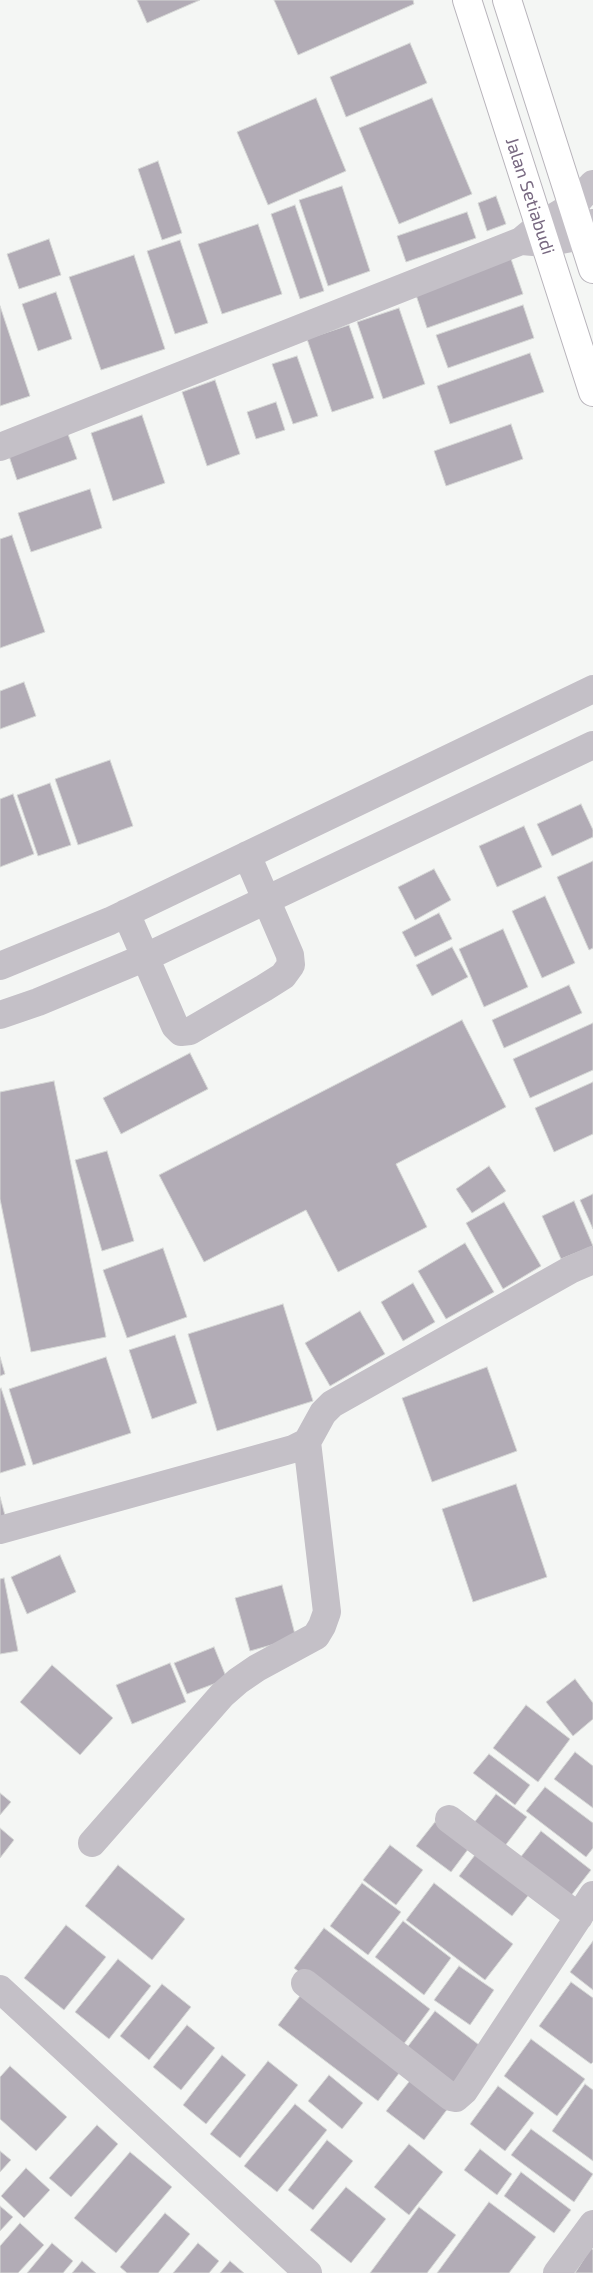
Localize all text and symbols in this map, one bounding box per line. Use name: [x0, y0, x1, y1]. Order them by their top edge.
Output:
street label: Jalan Setiabudi: [501, 135, 559, 257]

